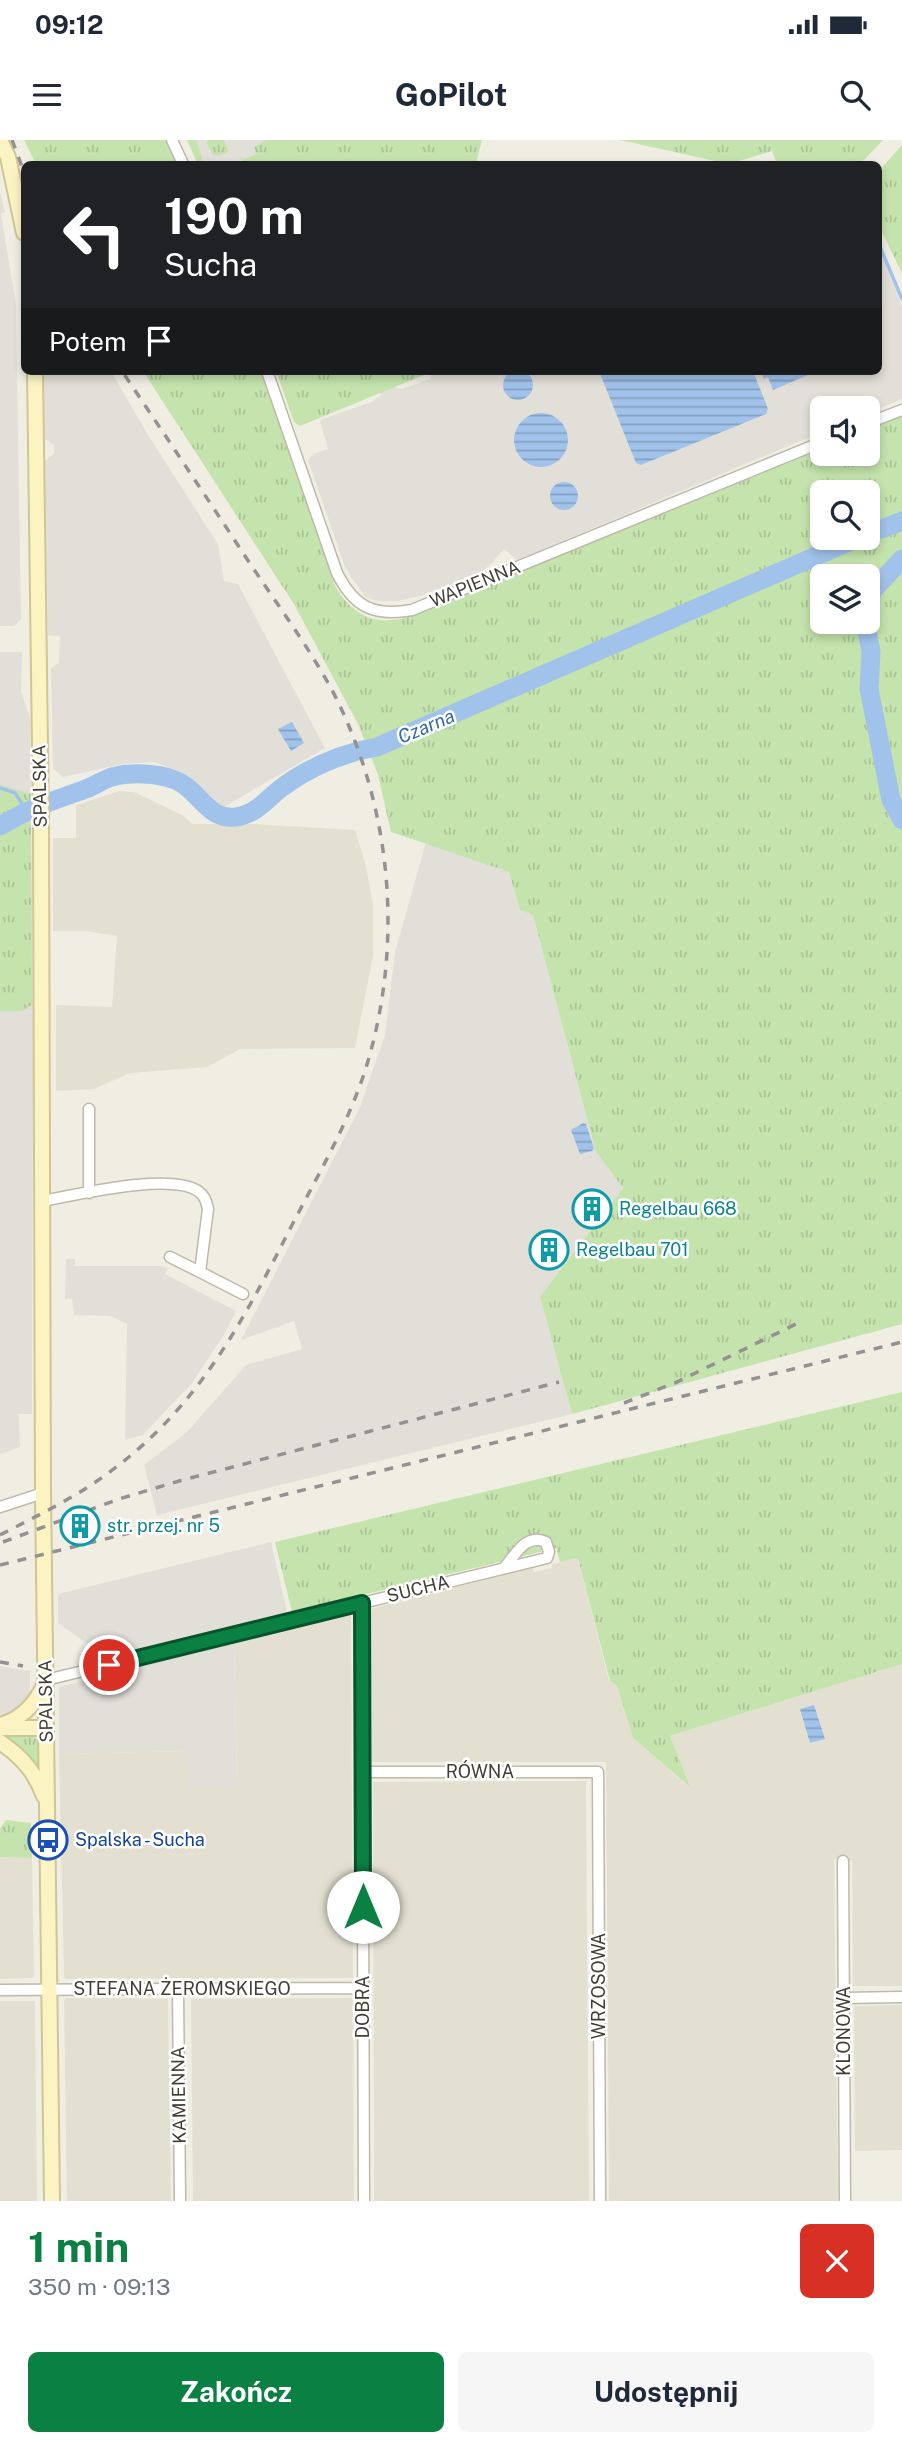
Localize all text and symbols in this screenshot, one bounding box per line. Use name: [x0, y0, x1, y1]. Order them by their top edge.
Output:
text: 09:12: [35, 9, 103, 40]
icon: menu: [28, 76, 66, 114]
text: GoPilot: [395, 76, 507, 113]
icon: search: [836, 76, 874, 114]
text: 190 m: [164, 187, 304, 245]
icon: left: [49, 189, 140, 280]
text: Sucha: [164, 246, 257, 283]
icon: arrive: [140, 322, 178, 360]
text: Potem: [49, 326, 126, 357]
map controls: [810, 396, 880, 634]
button: sound: [810, 396, 880, 466]
button: search: [810, 480, 880, 550]
street label: WAPIENNA: [427, 556, 523, 611]
button: layers: [810, 564, 880, 634]
water label: Czarna: [394, 704, 458, 748]
street label: SPALSKA: [28, 744, 51, 828]
building icon: Regelbau 668: [571, 1188, 613, 1230]
place label: Regelbau 668: [619, 1198, 737, 1219]
building icon: Regelbau 701: [528, 1229, 570, 1271]
place label: Regelbau 701: [576, 1239, 689, 1260]
building icon: str. przej. nr 5: [59, 1505, 101, 1547]
place label: str. przej. nr 5: [107, 1515, 220, 1536]
street label: SUCHA: [384, 1571, 451, 1606]
pin: [79, 1635, 139, 1695]
icon: arrive: [90, 1646, 128, 1684]
street label: SPALSKA: [34, 1659, 57, 1743]
street label: RÓWNA: [446, 1760, 514, 1782]
bus stop icon: Spalska - Sucha: [27, 1819, 69, 1861]
place label: Spalska - Sucha: [75, 1829, 205, 1850]
position arrow: [326, 1870, 400, 1944]
street label: WRZOSOWA: [588, 1932, 609, 2039]
street label: DOBRA: [352, 1975, 373, 2038]
street label: STEFANA ŻEROMSKIEGO: [73, 1977, 291, 1999]
street label: KLONOWA: [833, 1986, 854, 2076]
street label: KAMIENNA: [167, 2046, 190, 2144]
text: 1 min: [28, 2222, 129, 2271]
button: close: [800, 2224, 874, 2298]
text: 350 m · 09:13: [28, 2273, 170, 2300]
button: Zakończ: [28, 2352, 444, 2432]
button: Udostępnij: [458, 2352, 874, 2432]

